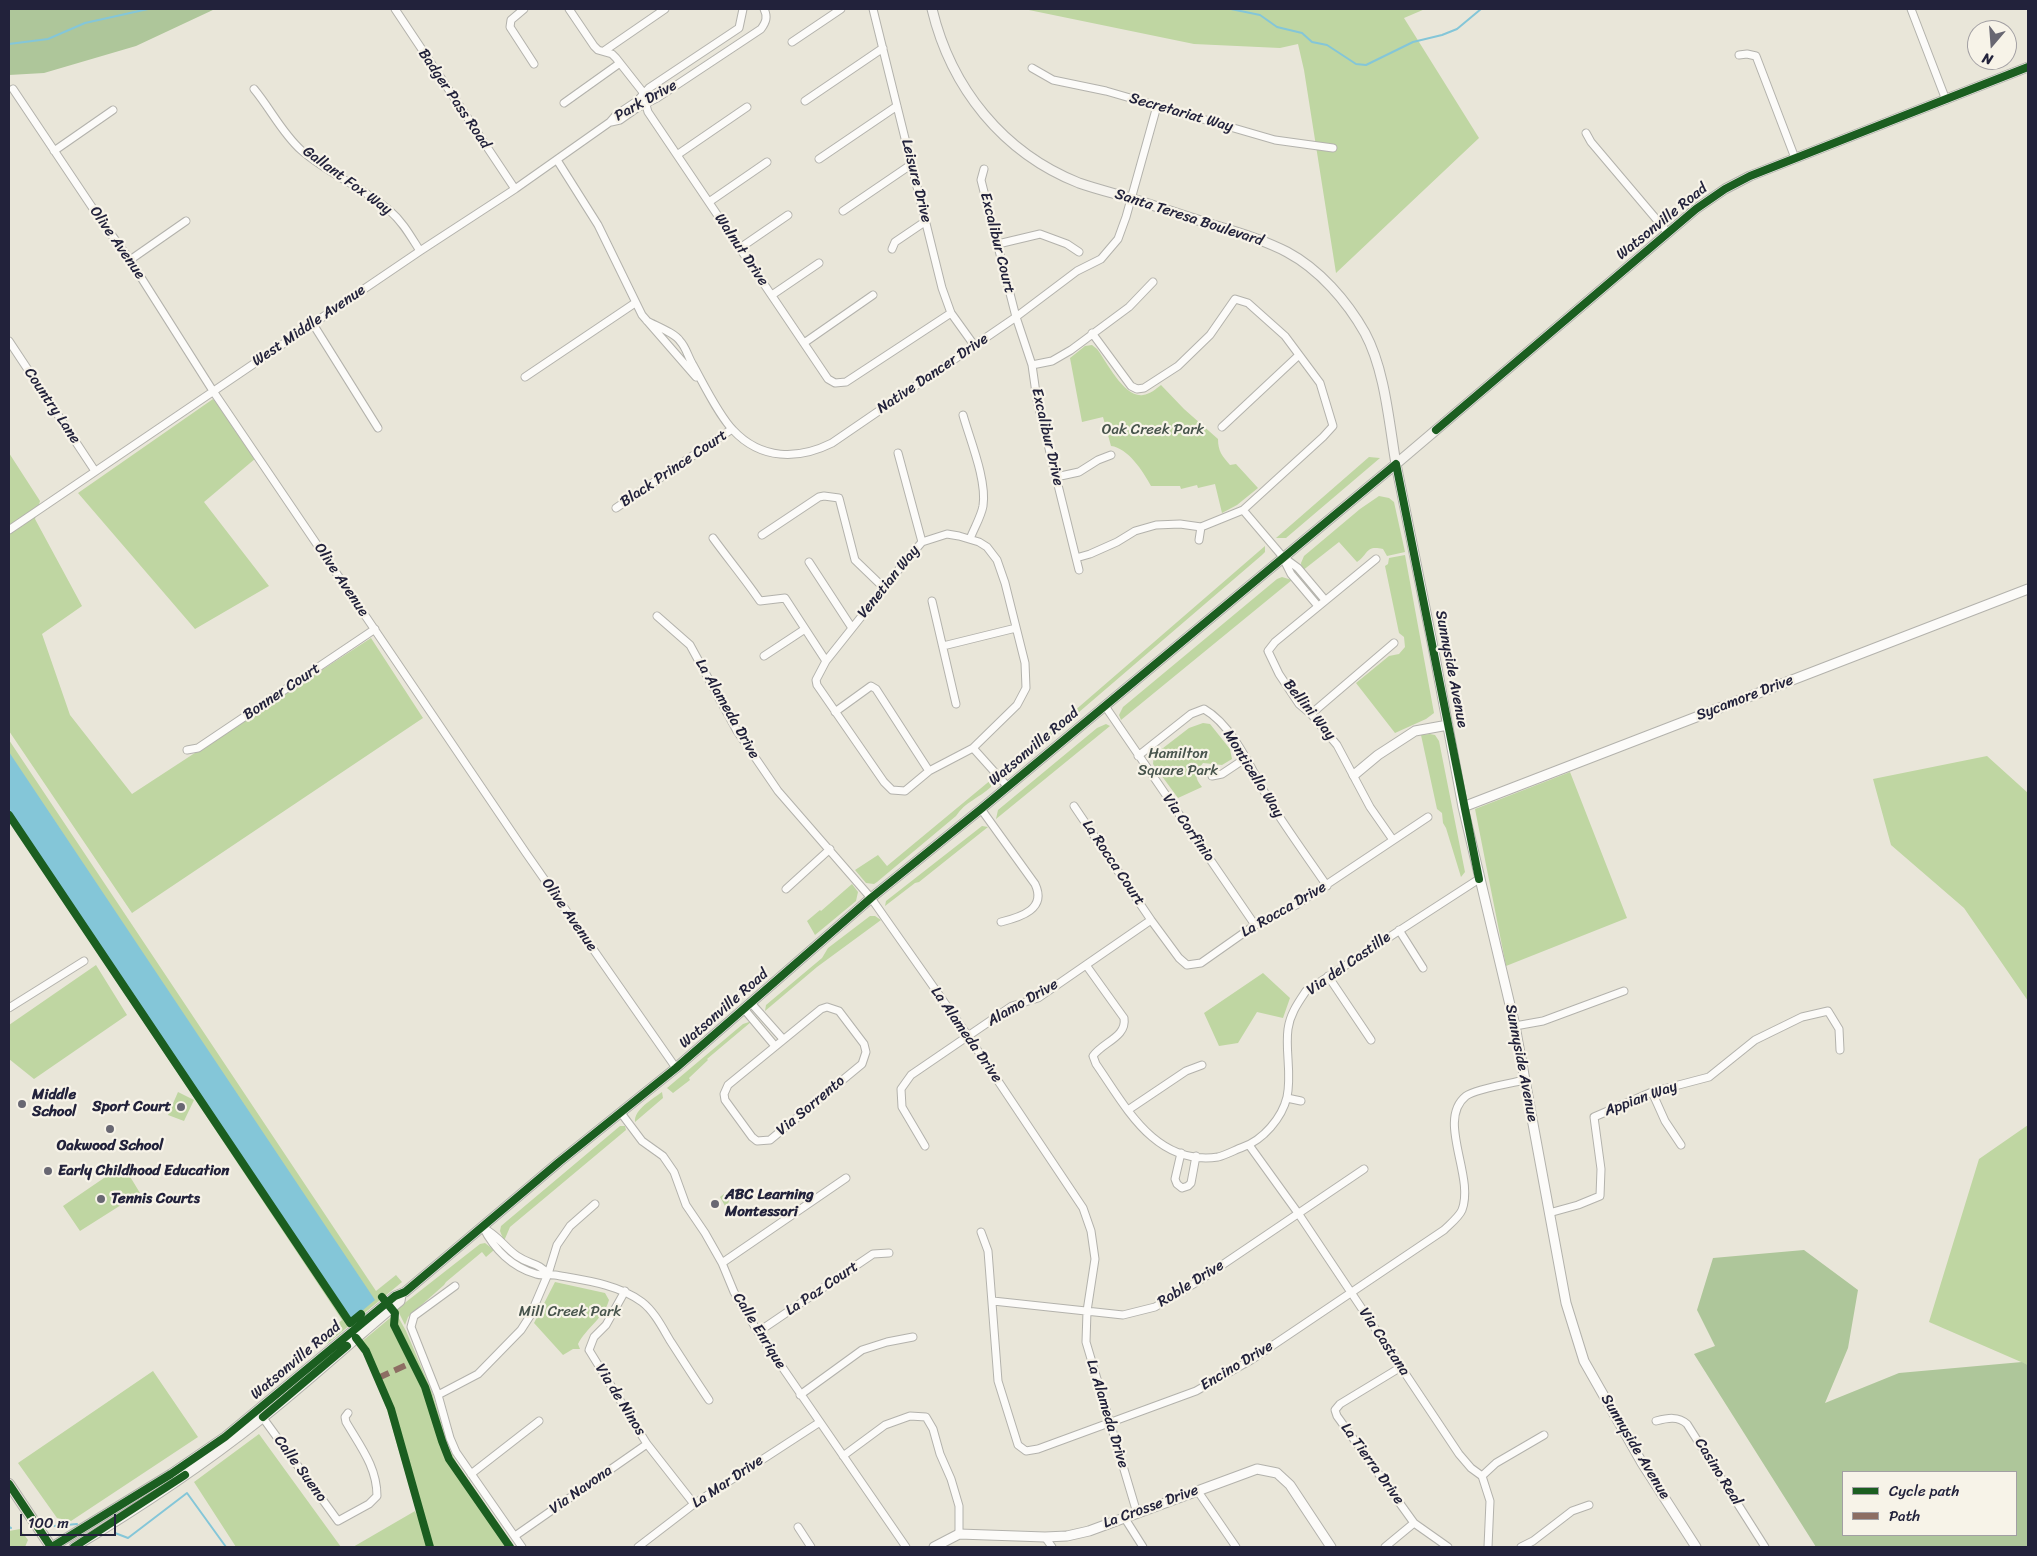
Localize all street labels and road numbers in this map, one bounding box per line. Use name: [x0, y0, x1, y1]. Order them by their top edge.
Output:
street label: Badger Pass Road: [414, 46, 494, 152]
street label: Park Drive: [612, 77, 680, 125]
street label: Secretariat Way: [1127, 90, 1235, 136]
street label: Leisure Drive: [897, 137, 935, 225]
street label: Gallant Fox Way: [299, 143, 395, 219]
street label: Watsonville Road: [1613, 180, 1711, 264]
street label: Santa Teresa Boulevard: [1112, 185, 1266, 251]
street label: Excalibur Court: [976, 191, 1018, 295]
street label: Olive Avenue: [85, 203, 149, 283]
street label: Walnut Drive: [710, 210, 772, 290]
street label: West Middle Avenue: [249, 281, 369, 371]
street label: Native Dancer Drive: [874, 330, 992, 418]
street label: Country Lane: [20, 365, 84, 447]
street label: Excalibur Drive: [1027, 386, 1067, 488]
street label: Black Prince Court: [617, 427, 731, 511]
street label: Olive Avenue: [310, 540, 372, 620]
street label: Venetian Way: [854, 542, 924, 622]
street label: Sunnyside Avenue: [1431, 609, 1471, 729]
street label: La Alameda Drive: [691, 656, 763, 762]
street label: Bonner Court: [240, 660, 324, 724]
street label: Sycamore Drive: [1694, 671, 1796, 725]
street label: Bellini Way: [1279, 676, 1339, 744]
street label: Watsonville Road: [985, 704, 1083, 790]
street label: Monticello Way: [1219, 727, 1287, 821]
street label: Via Corfinio: [1158, 791, 1218, 865]
street label: La Rocca Court: [1078, 817, 1148, 909]
street label: Olive Avenue: [537, 875, 601, 955]
street label: La Rocca Drive: [1238, 878, 1330, 942]
street label: Via del Castille: [1303, 928, 1395, 1000]
street label: Watsonville Road: [676, 966, 772, 1052]
street label: Alamo Drive: [984, 976, 1062, 1030]
street label: La Alameda Drive: [926, 984, 1006, 1086]
street label: Sunnyside Avenue: [1501, 1003, 1541, 1123]
street label: Via Sorrento: [773, 1072, 849, 1140]
street label: Appian Way: [1602, 1077, 1680, 1121]
street label: Roble Drive: [1155, 1257, 1227, 1311]
street label: La Paz Court: [782, 1258, 862, 1320]
street label: Calle Enrique: [728, 1290, 790, 1372]
street label: Via Castana: [1355, 1305, 1413, 1379]
street label: Watsonville Road: [247, 1318, 345, 1404]
street label: Encino Drive: [1197, 1337, 1277, 1395]
street label: La Alameda Drive: [1082, 1358, 1132, 1470]
street label: Via de Ninos: [591, 1361, 649, 1439]
street label: Sunnyside Avenue: [1597, 1391, 1673, 1503]
street label: La Tierra Drive: [1336, 1420, 1408, 1508]
street label: Calle Sueno: [270, 1432, 330, 1506]
street label: Casino Real: [1690, 1435, 1746, 1509]
street label: La Mar Drive: [689, 1452, 767, 1512]
street label: Via Navona: [546, 1462, 616, 1518]
street label: La Crosse Drive: [1101, 1481, 1201, 1533]

